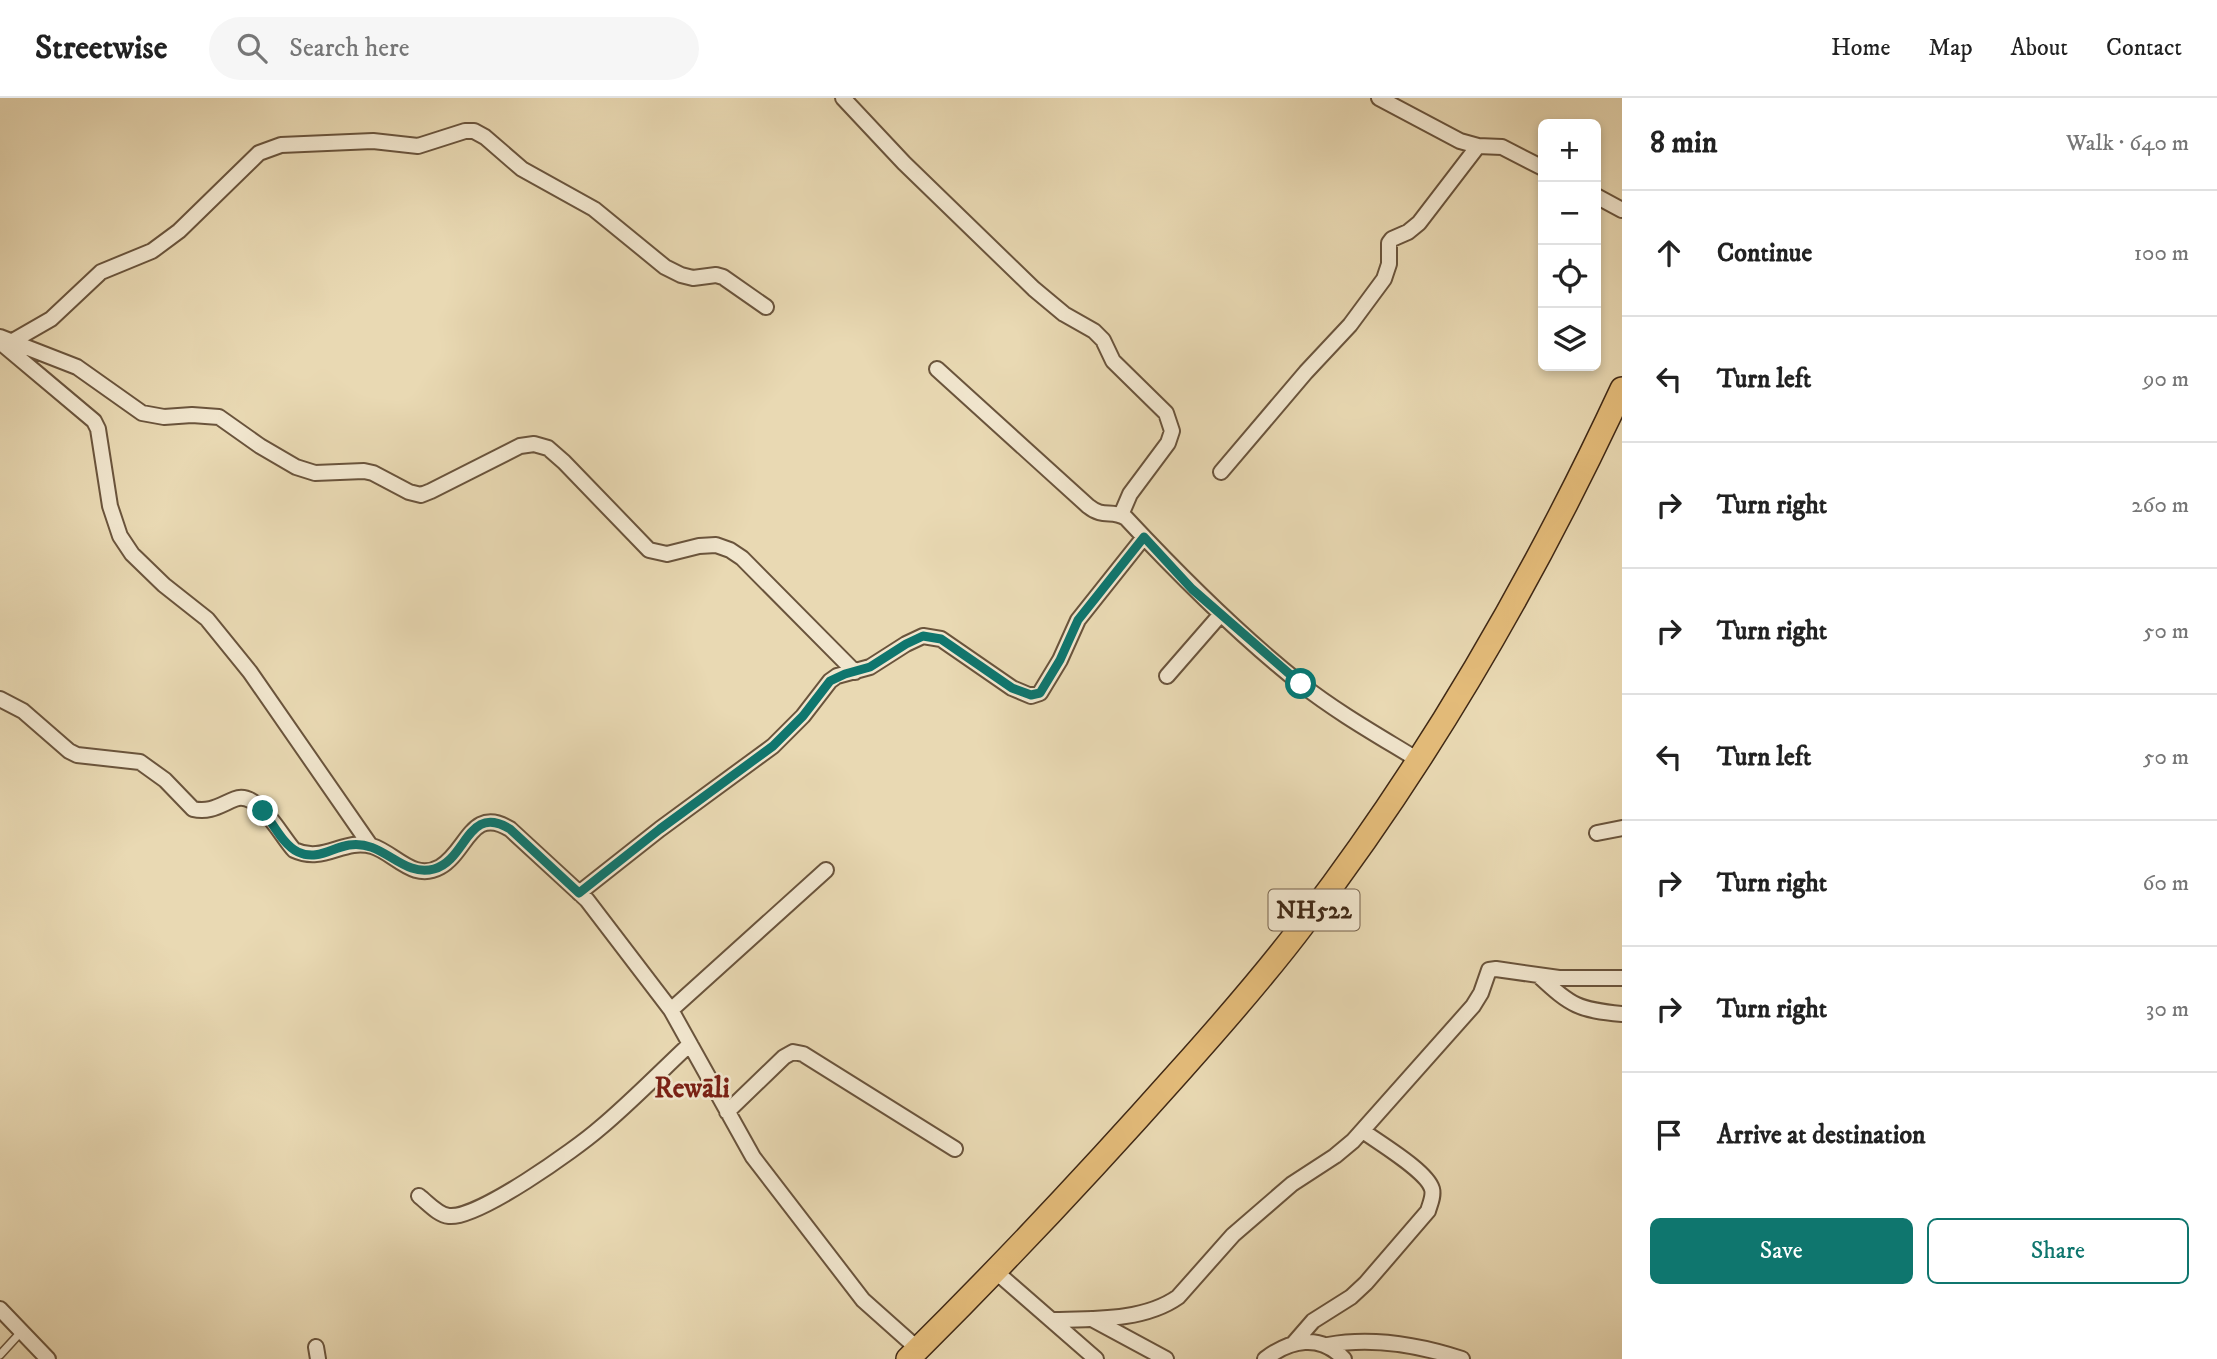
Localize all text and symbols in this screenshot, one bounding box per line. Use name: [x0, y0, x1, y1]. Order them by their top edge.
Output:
search box: [209, 17, 699, 80]
text: Streetwise: [35, 28, 167, 69]
icon: search: [233, 29, 271, 67]
text: Search here: [289, 32, 409, 65]
text: Home: [1831, 33, 1890, 63]
text: Map: [1928, 33, 1973, 63]
text: About: [2011, 33, 2068, 63]
text: Contact: [2106, 33, 2182, 63]
map controls: [1538, 119, 1601, 371]
button: +: [1538, 119, 1601, 182]
text: 8 min: [1650, 125, 1717, 162]
text: Walk · 640 m: [2066, 129, 2189, 158]
button: −: [1538, 182, 1601, 245]
icon: ahead: [1650, 234, 1688, 272]
text: Continue: [1717, 237, 1812, 270]
text: 100 m: [2134, 239, 2189, 268]
button: locate: [1538, 245, 1601, 308]
button: layers: [1538, 308, 1601, 371]
icon: left: [1650, 360, 1688, 398]
text: Turn left: [1717, 363, 1811, 396]
text: 90 m: [2143, 365, 2189, 394]
icon: right: [1650, 486, 1688, 524]
text: Turn right: [1717, 489, 1827, 522]
text: 260 m: [2131, 491, 2189, 520]
icon: right: [1650, 612, 1688, 650]
text: Turn right: [1717, 615, 1827, 648]
text: 50 m: [2143, 617, 2189, 646]
route start: [1285, 668, 1316, 699]
icon: left: [1650, 738, 1688, 776]
text: Turn left: [1717, 741, 1811, 774]
text: 50 m: [2143, 743, 2189, 772]
route end: [247, 795, 278, 826]
icon: right: [1650, 864, 1688, 902]
text: Turn right: [1717, 867, 1827, 900]
text: 60 m: [2142, 869, 2189, 898]
road number: NH522: [1268, 890, 1360, 930]
icon: right: [1650, 990, 1688, 1028]
text: Turn right: [1717, 993, 1827, 1026]
text: 30 m: [2146, 995, 2189, 1024]
district label: Rewāli: [654, 1071, 730, 1106]
icon: arrive: [1650, 1116, 1688, 1154]
text: Arrive at destination: [1717, 1119, 1926, 1152]
button: Save: [1650, 1218, 1913, 1284]
button: Share: [1927, 1218, 2189, 1284]

